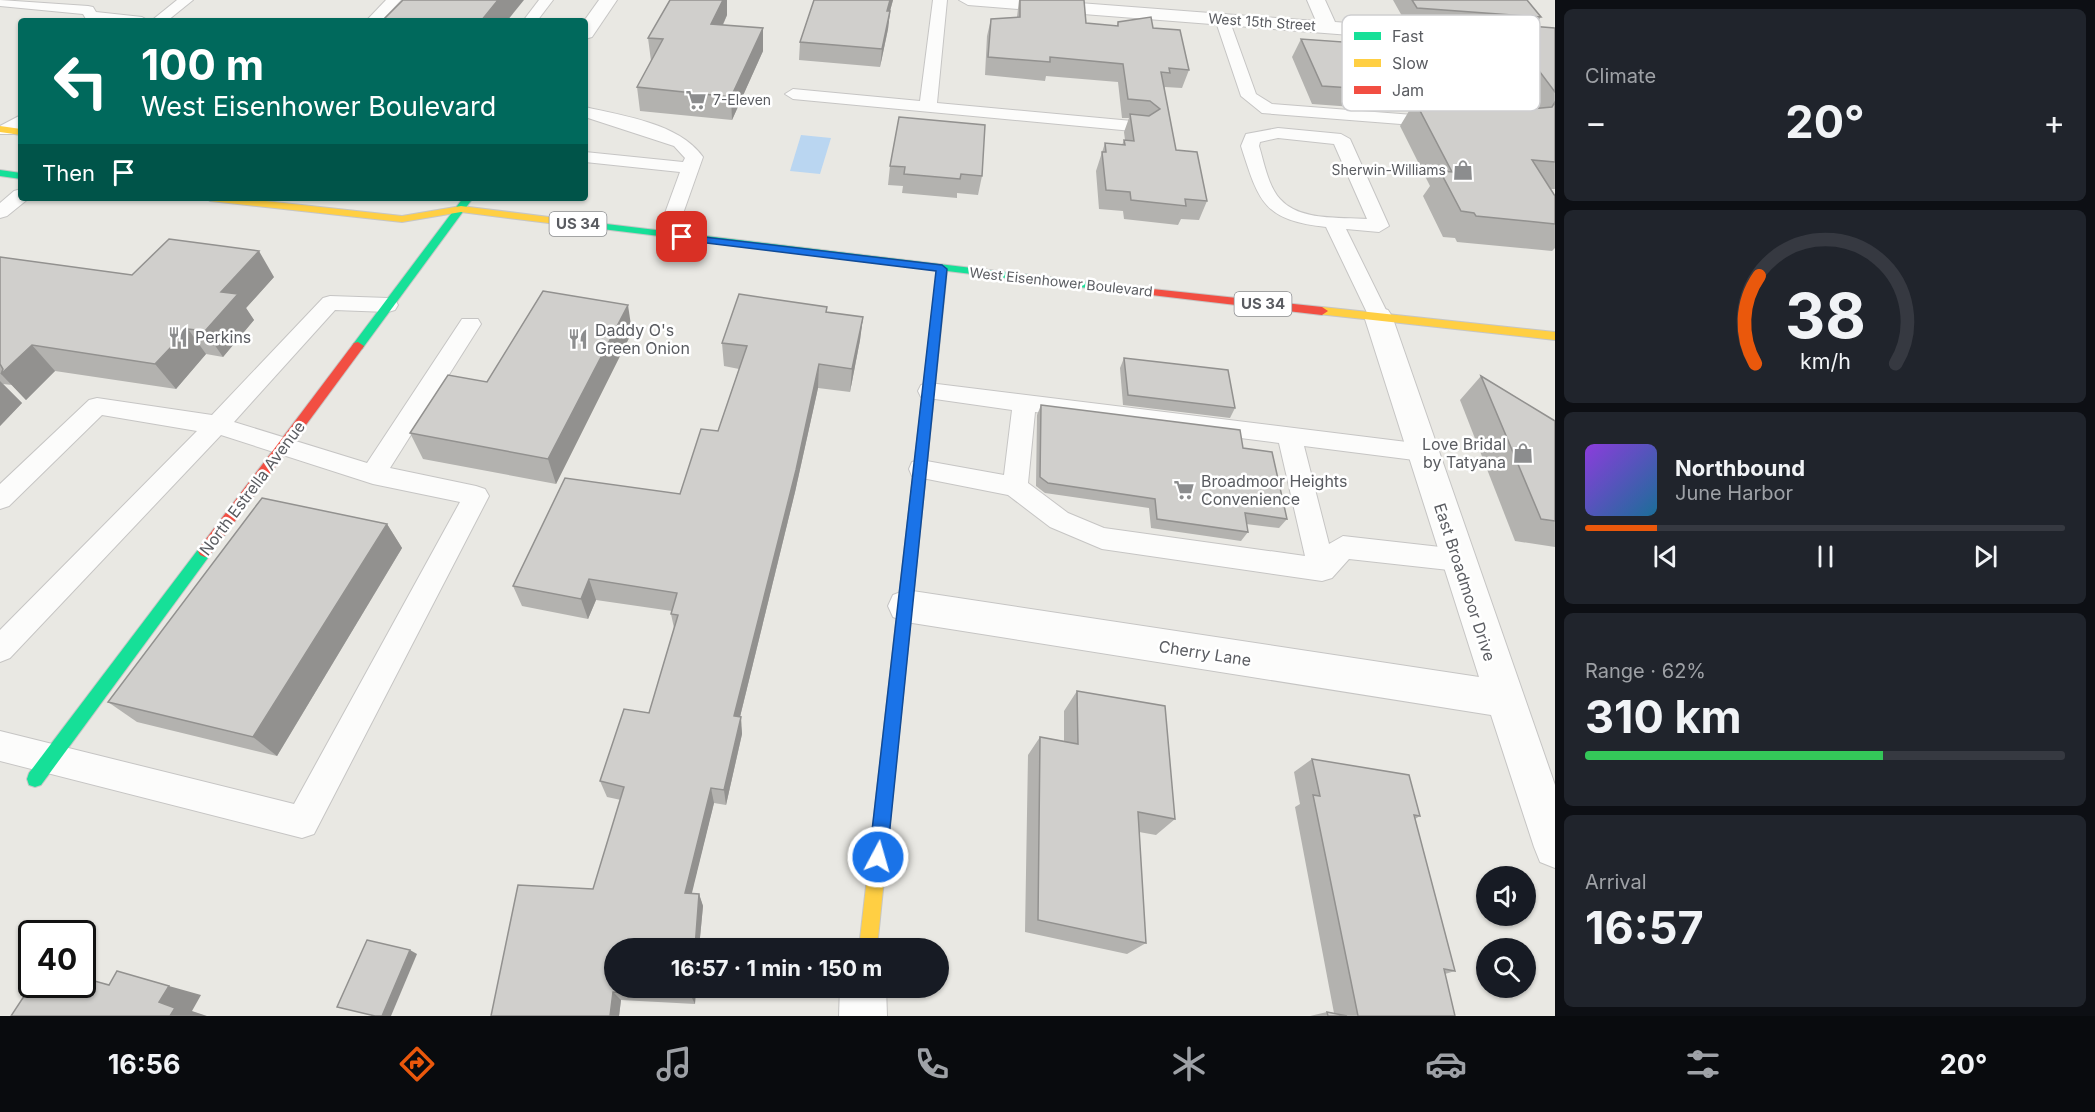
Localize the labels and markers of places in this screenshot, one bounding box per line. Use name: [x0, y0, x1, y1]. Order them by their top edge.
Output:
supermarket icon: 7-Eleven: [684, 88, 708, 112]
place label: 7-Eleven: [713, 91, 771, 108]
shop icon: Sherwin-Williams: [1451, 158, 1475, 182]
place label: Sherwin-Williams: [1331, 161, 1446, 178]
pin: [656, 211, 707, 262]
place label: Daddy O's Green Onion: [595, 320, 690, 358]
restaurant icon: Perkins: [166, 325, 190, 349]
place label: Perkins: [195, 327, 251, 347]
restaurant icon: Daddy O's Green Onion: [566, 327, 590, 351]
place label: Love Bridal by Tatyana: [1422, 434, 1506, 472]
shop icon: Love Bridal by Tatyana: [1511, 441, 1535, 465]
place label: Broadmoor Heights Convenience: [1201, 471, 1347, 509]
supermarket icon: Broadmoor Heights Convenience: [1172, 478, 1196, 502]

